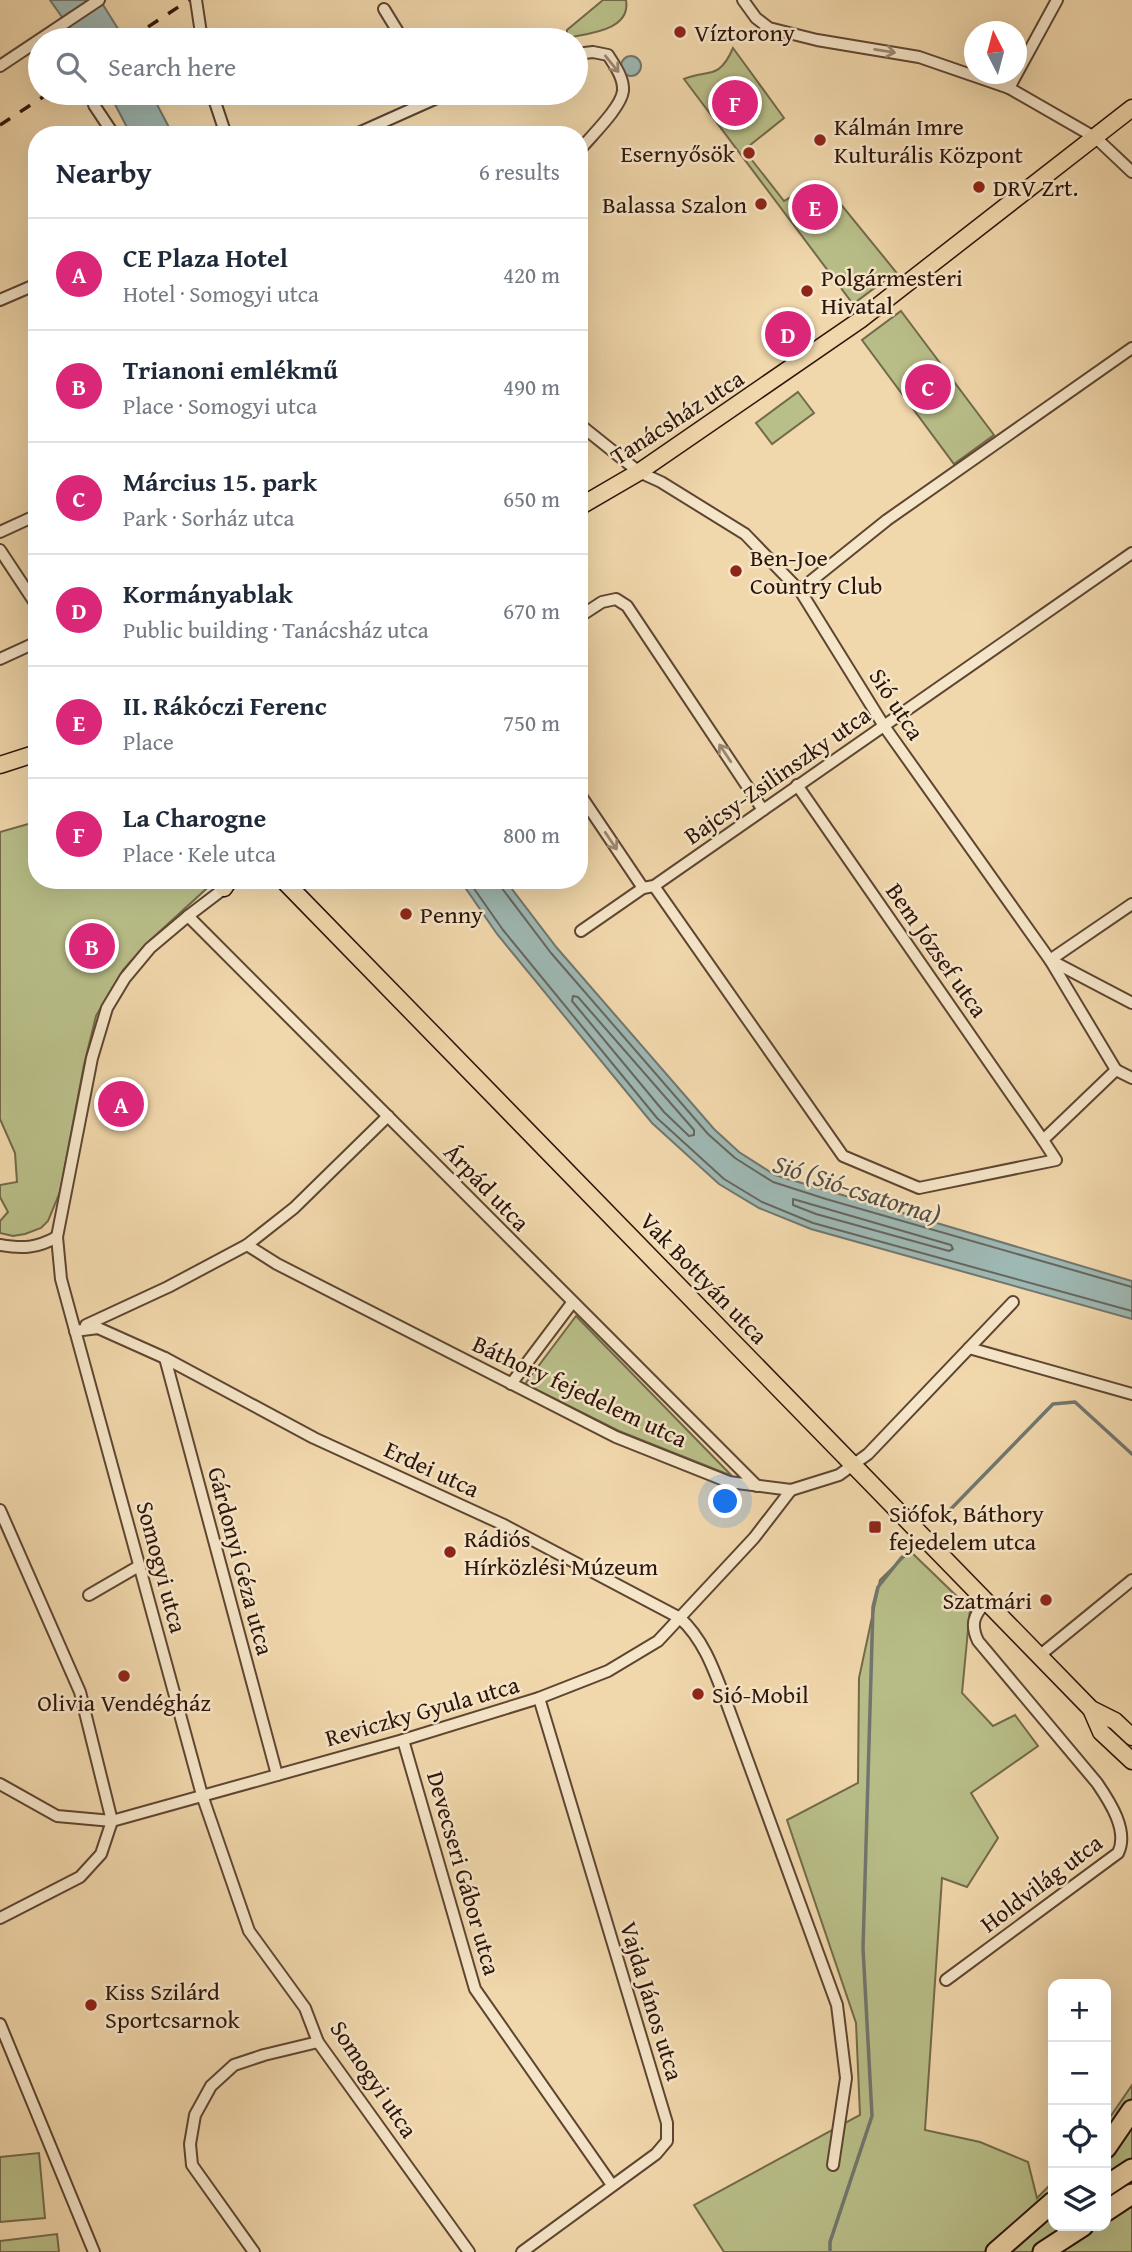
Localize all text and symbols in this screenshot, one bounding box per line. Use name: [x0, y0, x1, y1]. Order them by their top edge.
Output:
place label: Víztorony: [694, 15, 795, 50]
north arrow: [964, 21, 1027, 84]
marker: Víztorony: [672, 24, 688, 40]
search box: [28, 28, 588, 105]
one-way arrow: [873, 45, 896, 58]
text: Search here: [108, 47, 236, 86]
icon: search: [52, 48, 90, 86]
one-way arrow: [604, 54, 619, 72]
pin: F: [712, 77, 758, 129]
place label: Kálmán Imre Kulturális Központ: [834, 109, 1024, 172]
marker: Kálmán Imre Kulturális Központ: [812, 132, 828, 148]
place label: Esernyősök: [621, 136, 736, 171]
marker: Esernyősök: [741, 145, 757, 161]
text: Nearby: [56, 150, 152, 194]
text: 6 results: [479, 155, 560, 188]
place label: DRV Zrt.: [993, 170, 1078, 205]
marker: DRV Zrt.: [971, 179, 987, 195]
pin: E: [792, 181, 838, 233]
place label: Balassa Szalon: [602, 187, 748, 222]
marker: Balassa Szalon: [753, 196, 769, 212]
text: CE Plaza Hotel: [123, 238, 288, 277]
text: A: [72, 258, 86, 291]
text: 420 m: [503, 258, 560, 291]
place label: Polgármesteri Hivatal: [821, 260, 963, 323]
text: Hotel · Somogyi utca: [123, 277, 319, 310]
marker: Polgármesteri Hivatal: [799, 283, 815, 299]
pin: D: [765, 308, 811, 360]
text: Trianoni emlékmű: [123, 350, 338, 389]
street label: Tanácsház utca: [603, 360, 751, 473]
pin: C: [905, 361, 951, 413]
text: B: [72, 370, 86, 403]
text: 490 m: [503, 370, 560, 403]
text: Place · Somogyi utca: [123, 389, 317, 422]
text: Március 15. park: [123, 462, 317, 501]
text: C: [72, 482, 86, 515]
text: 650 m: [503, 482, 560, 515]
text: Park · Sorház utca: [123, 501, 294, 534]
place label: Ben-Joe Country Club: [750, 540, 883, 603]
marker: Ben-Joe Country Club: [728, 563, 744, 579]
text: Kormányablak: [123, 574, 293, 613]
text: D: [72, 594, 86, 627]
text: 670 m: [503, 594, 560, 627]
text: Public building · Tanácsház utca: [123, 613, 429, 646]
street label: Sió utca: [861, 661, 934, 747]
text: II. Rákóczi Ferenc: [123, 686, 327, 725]
street label: Bajcsy-Zsilinszky utca: [677, 697, 878, 853]
text: E: [73, 706, 85, 739]
text: 750 m: [503, 706, 560, 739]
text: Place: [123, 725, 174, 758]
one-way arrow: [718, 744, 733, 763]
text: La Charogne: [123, 798, 266, 837]
text: F: [73, 818, 85, 851]
text: 800 m: [503, 818, 560, 851]
one-way arrow: [604, 831, 618, 850]
text: Place · Kele utca: [123, 837, 276, 870]
street label: Bem József utca: [878, 876, 997, 1025]
place label: Penny: [420, 897, 483, 932]
marker: Penny: [398, 906, 414, 922]
pin: B: [69, 920, 115, 972]
pin: A: [98, 1078, 144, 1130]
street label: Árpád utca: [436, 1135, 538, 1239]
water label: Sió (Sió-csatorna): [768, 1144, 946, 1234]
street label: Vak Bottyán utca: [632, 1204, 777, 1352]
street label: Báthory fejedelem utca: [467, 1326, 694, 1456]
street label: Erdei utca: [379, 1432, 486, 1507]
street label: Gárdonyi Géza utca: [199, 1463, 283, 1660]
your location: [708, 1484, 742, 1518]
place label: Siófok, Báthory fejedelem utca: [889, 1496, 1044, 1559]
street label: Somogyi utca: [128, 1497, 197, 1637]
marker: Siófok, Báthory fejedelem utca: [867, 1519, 883, 1535]
place label: Rádiós Hírközlési Múzeum: [464, 1521, 658, 1584]
marker: Rádiós Hírközlési Múzeum: [442, 1544, 458, 1560]
place label: Szatmári: [942, 1583, 1032, 1618]
marker: Szatmári: [1038, 1592, 1054, 1608]
street label: Reviczky Gyula utca: [321, 1666, 524, 1755]
marker: Olivia Vendégház: [116, 1668, 132, 1684]
place label: Sió-Mobil: [712, 1677, 809, 1712]
place label: Olivia Vendégház: [37, 1685, 211, 1720]
marker: Sió-Mobil: [690, 1686, 706, 1702]
street label: Devecseri Gábor utca: [418, 1767, 510, 1980]
street label: Holdvilág utca: [972, 1825, 1110, 1941]
street label: Vajda János utca: [611, 1917, 693, 2085]
place label: Kiss Szilárd Sportcsarnok: [105, 1974, 240, 2037]
map controls: [1048, 1979, 1111, 2231]
button: +: [1048, 1979, 1111, 2042]
marker: Kiss Szilárd Sportcsarnok: [83, 1997, 99, 2013]
street label: Somogyi utca: [322, 2013, 427, 2145]
button: −: [1048, 2042, 1111, 2105]
button: locate: [1048, 2105, 1111, 2168]
button: layers: [1048, 2168, 1111, 2231]

